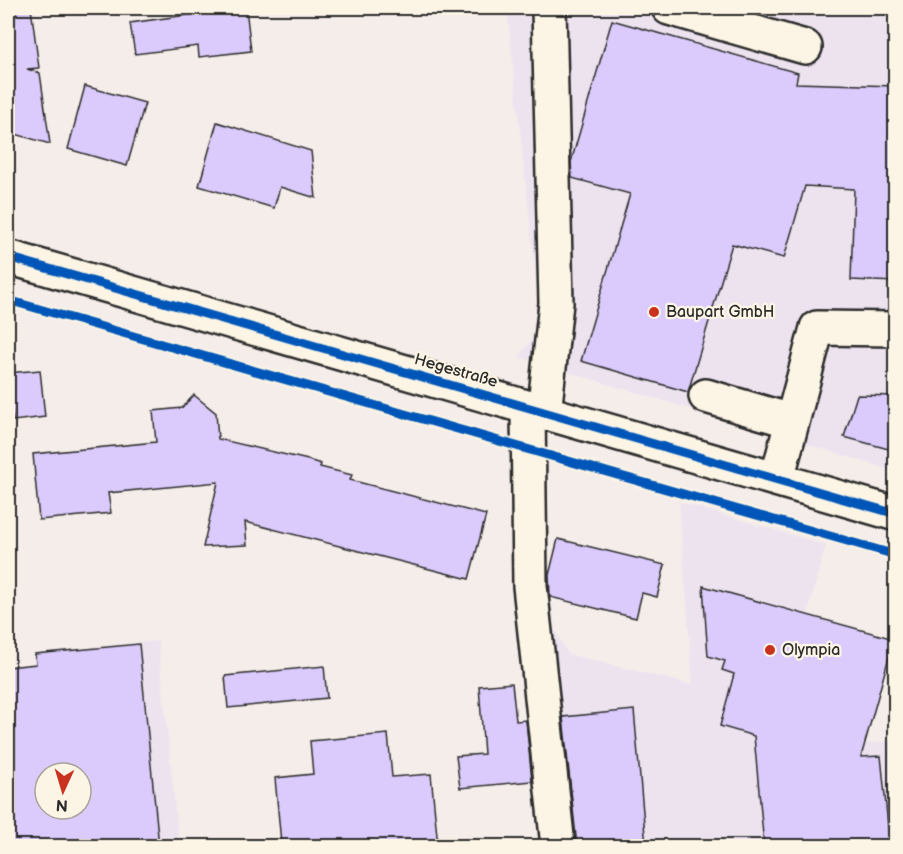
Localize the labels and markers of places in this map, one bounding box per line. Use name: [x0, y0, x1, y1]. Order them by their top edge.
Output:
place label: Baupart GmbH: [666, 303, 775, 322]
marker: Baupart GmbH: [647, 305, 661, 319]
place label: Olympia: [782, 641, 840, 660]
marker: Olympia: [763, 643, 777, 657]

